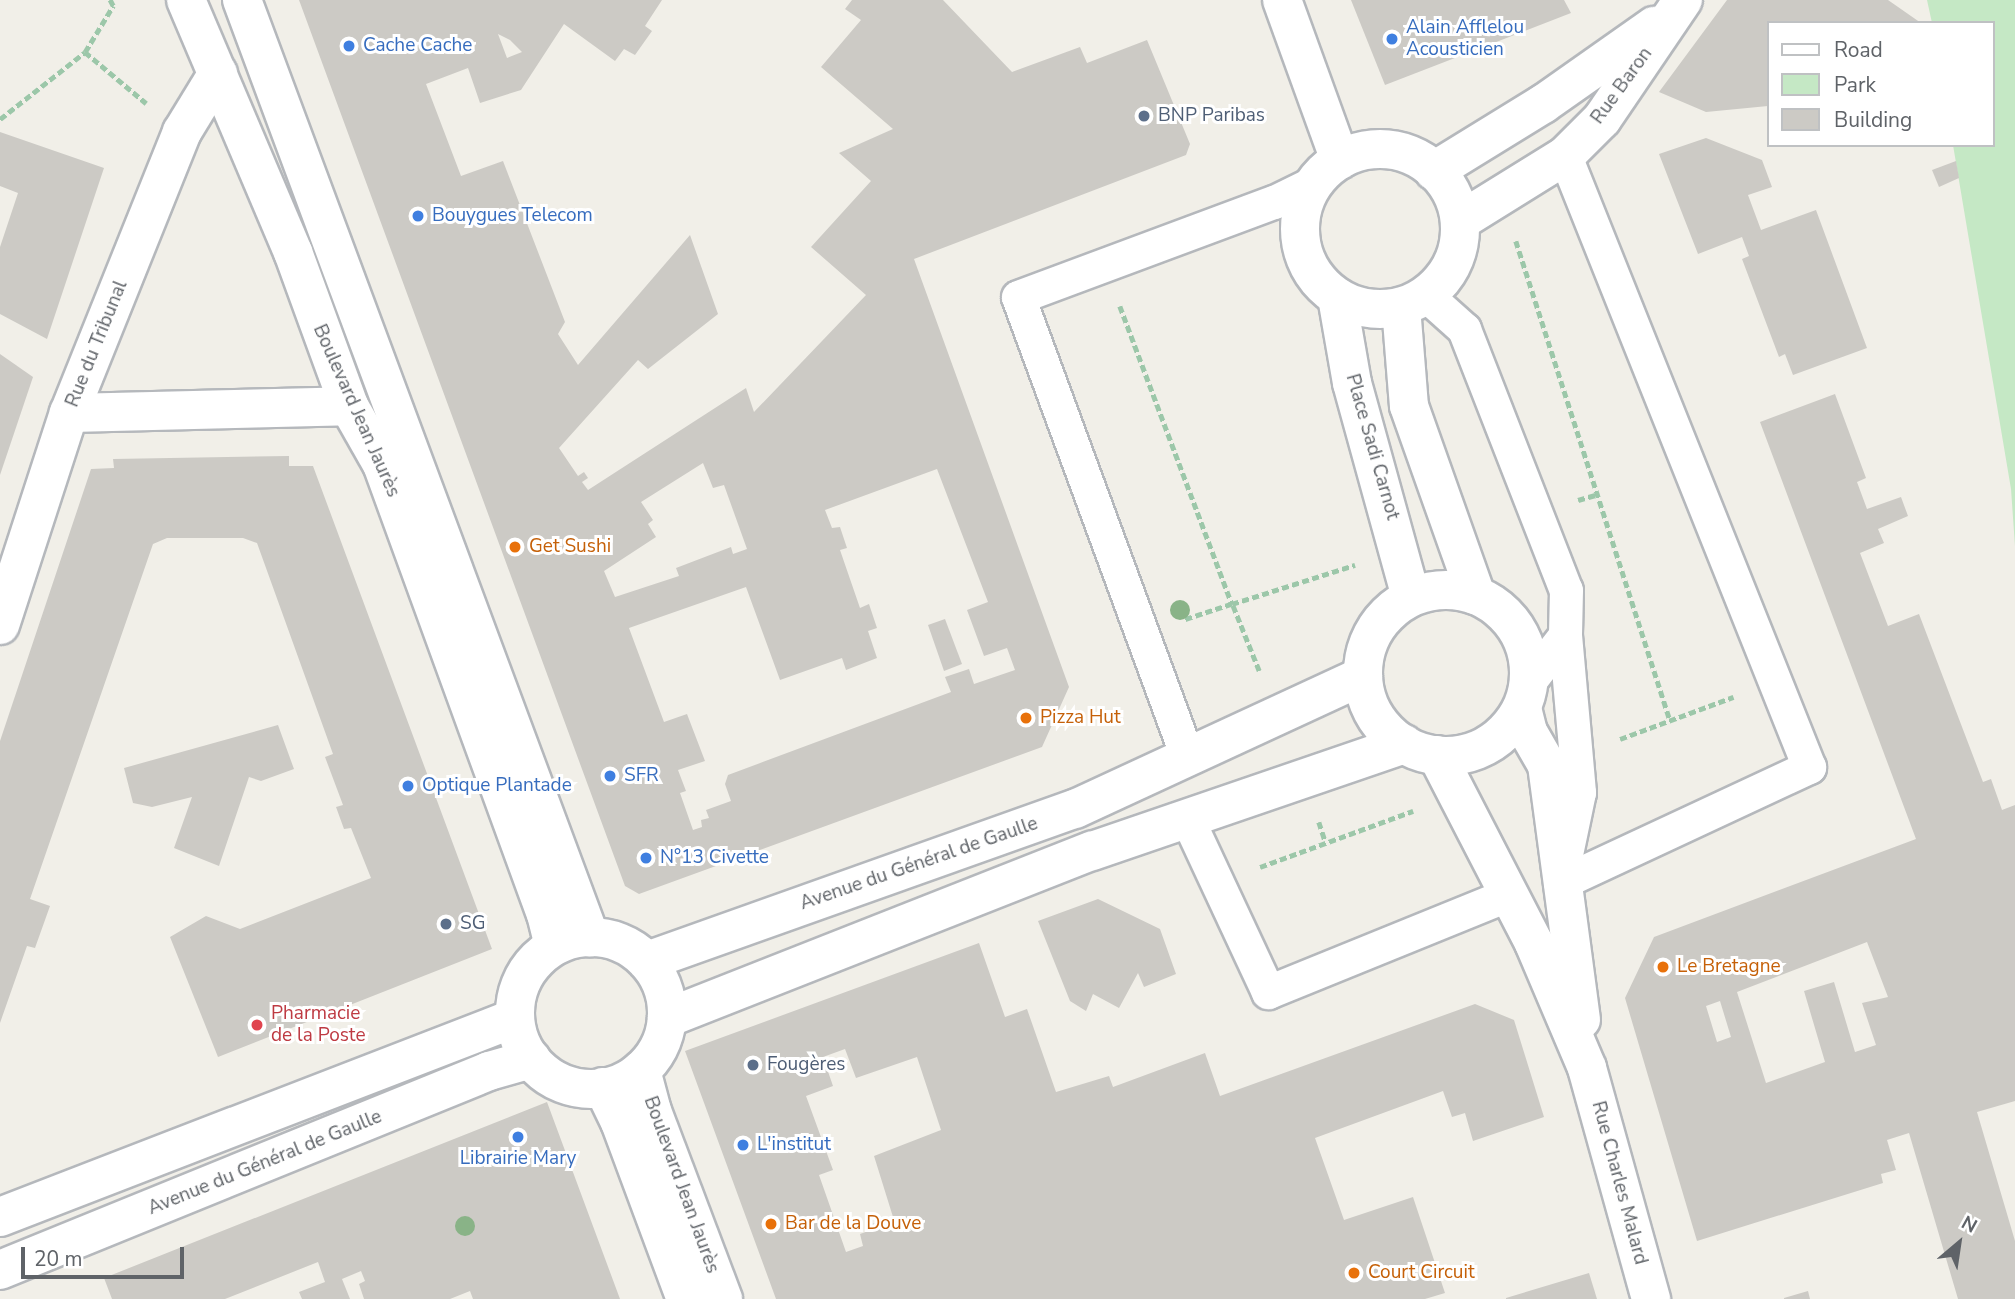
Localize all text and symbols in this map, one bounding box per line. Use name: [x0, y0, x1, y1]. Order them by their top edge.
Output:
place label: Alain Afflelou Acousticien: [1406, 17, 1524, 61]
legend: [1766, 21, 1994, 147]
marker: Alain Afflelou Acousticien: [1384, 31, 1400, 47]
place label: Cache Cache: [363, 35, 472, 57]
text: Road: [1834, 36, 1883, 64]
marker: Cache Cache: [341, 38, 357, 54]
street label: Rue Baron: [1587, 43, 1657, 129]
text: Park: [1834, 71, 1876, 99]
place label: BNP Paribas: [1158, 105, 1265, 127]
text: Building: [1834, 106, 1912, 134]
marker: BNP Paribas: [1136, 108, 1152, 124]
place label: Bouygues Telecom: [432, 205, 593, 227]
marker: Bouygues Telecom: [410, 208, 426, 224]
street label: Rue du Tribunal: [61, 277, 133, 411]
street label: Boulevard Jean Jaurès: [308, 321, 404, 501]
street label: Place Sadi Carnot: [1340, 371, 1404, 523]
place label: Get Sushi: [529, 536, 611, 558]
marker: Get Sushi: [507, 539, 523, 555]
place label: Pizza Hut: [1040, 707, 1121, 729]
marker: Pizza Hut: [1018, 710, 1034, 726]
place label: SFR: [624, 765, 659, 787]
marker: SFR: [602, 768, 618, 784]
place label: Optique Plantade: [422, 775, 572, 797]
marker: Optique Plantade: [400, 778, 416, 794]
street label: Avenue du Général de Gaulle: [797, 813, 1041, 915]
place label: N°13 Civette: [660, 847, 769, 869]
marker: N°13 Civette: [638, 850, 654, 866]
place label: SG: [460, 913, 485, 935]
marker: SG: [438, 916, 454, 932]
place label: Le Bretagne: [1677, 956, 1781, 978]
marker: Le Bretagne: [1655, 959, 1671, 975]
place label: Pharmacie de la Poste: [271, 1003, 366, 1047]
marker: Pharmacie de la Poste: [249, 1017, 265, 1033]
place label: Fougères: [767, 1054, 845, 1076]
marker: Fougères: [745, 1057, 761, 1073]
street label: Boulevard Jean Jaurès: [638, 1093, 724, 1277]
street label: Rue Charles Malard: [1586, 1099, 1652, 1267]
street label: Avenue du Général de Gaulle: [145, 1106, 385, 1220]
marker: Librairie Mary: [510, 1129, 526, 1145]
place label: L'institut: [757, 1134, 831, 1156]
marker: L'institut: [735, 1137, 751, 1153]
place label: Librairie Mary: [460, 1148, 576, 1170]
north arrow: [1924, 1208, 1994, 1278]
text: N: [1957, 1210, 1982, 1239]
place label: Bar de la Douve: [785, 1213, 921, 1235]
marker: Bar de la Douve: [763, 1216, 779, 1232]
scale bar: [24, 1232, 187, 1276]
text: 20 m: [34, 1245, 83, 1273]
place label: Court Circuit: [1368, 1262, 1475, 1284]
marker: Court Circuit: [1346, 1265, 1362, 1281]

